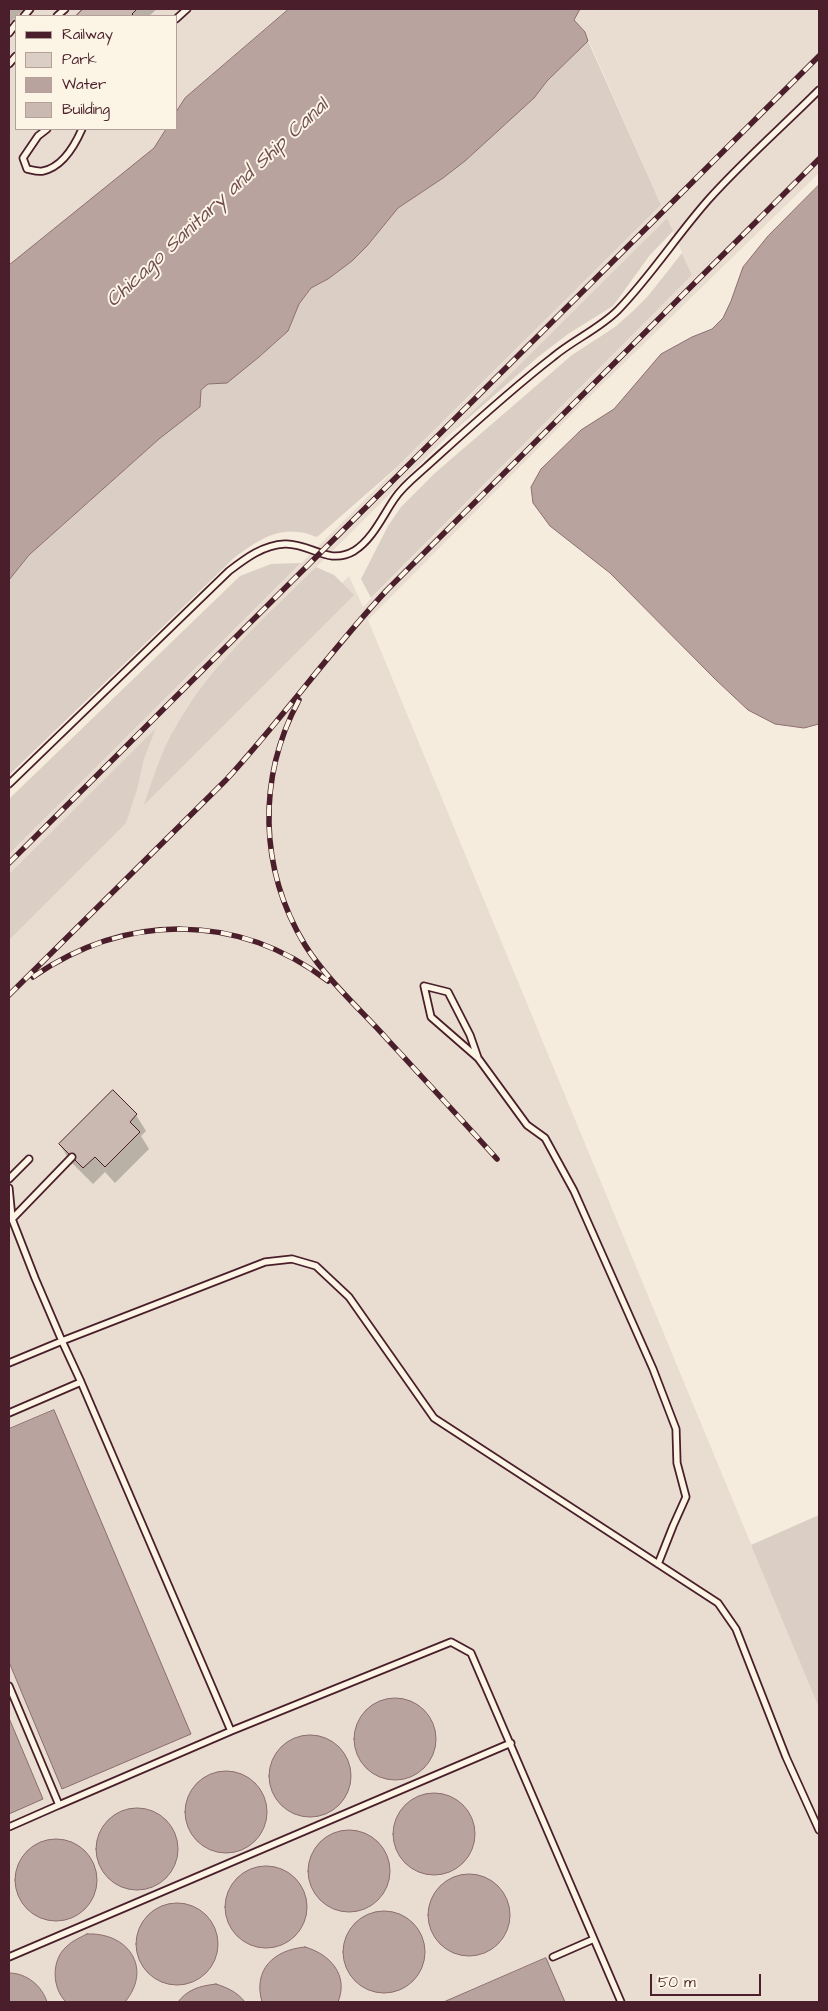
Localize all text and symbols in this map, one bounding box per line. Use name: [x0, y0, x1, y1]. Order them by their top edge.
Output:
legend: [15, 15, 178, 130]
text: Railway: [62, 24, 113, 45]
text: Park: [62, 49, 97, 70]
text: Water: [62, 74, 106, 95]
water label: Chicago Sanitary and Ship Canal: [102, 95, 334, 313]
text: Building: [62, 99, 110, 120]
scale bar: [653, 1964, 764, 1996]
text: 50 m: [658, 1972, 696, 1993]

